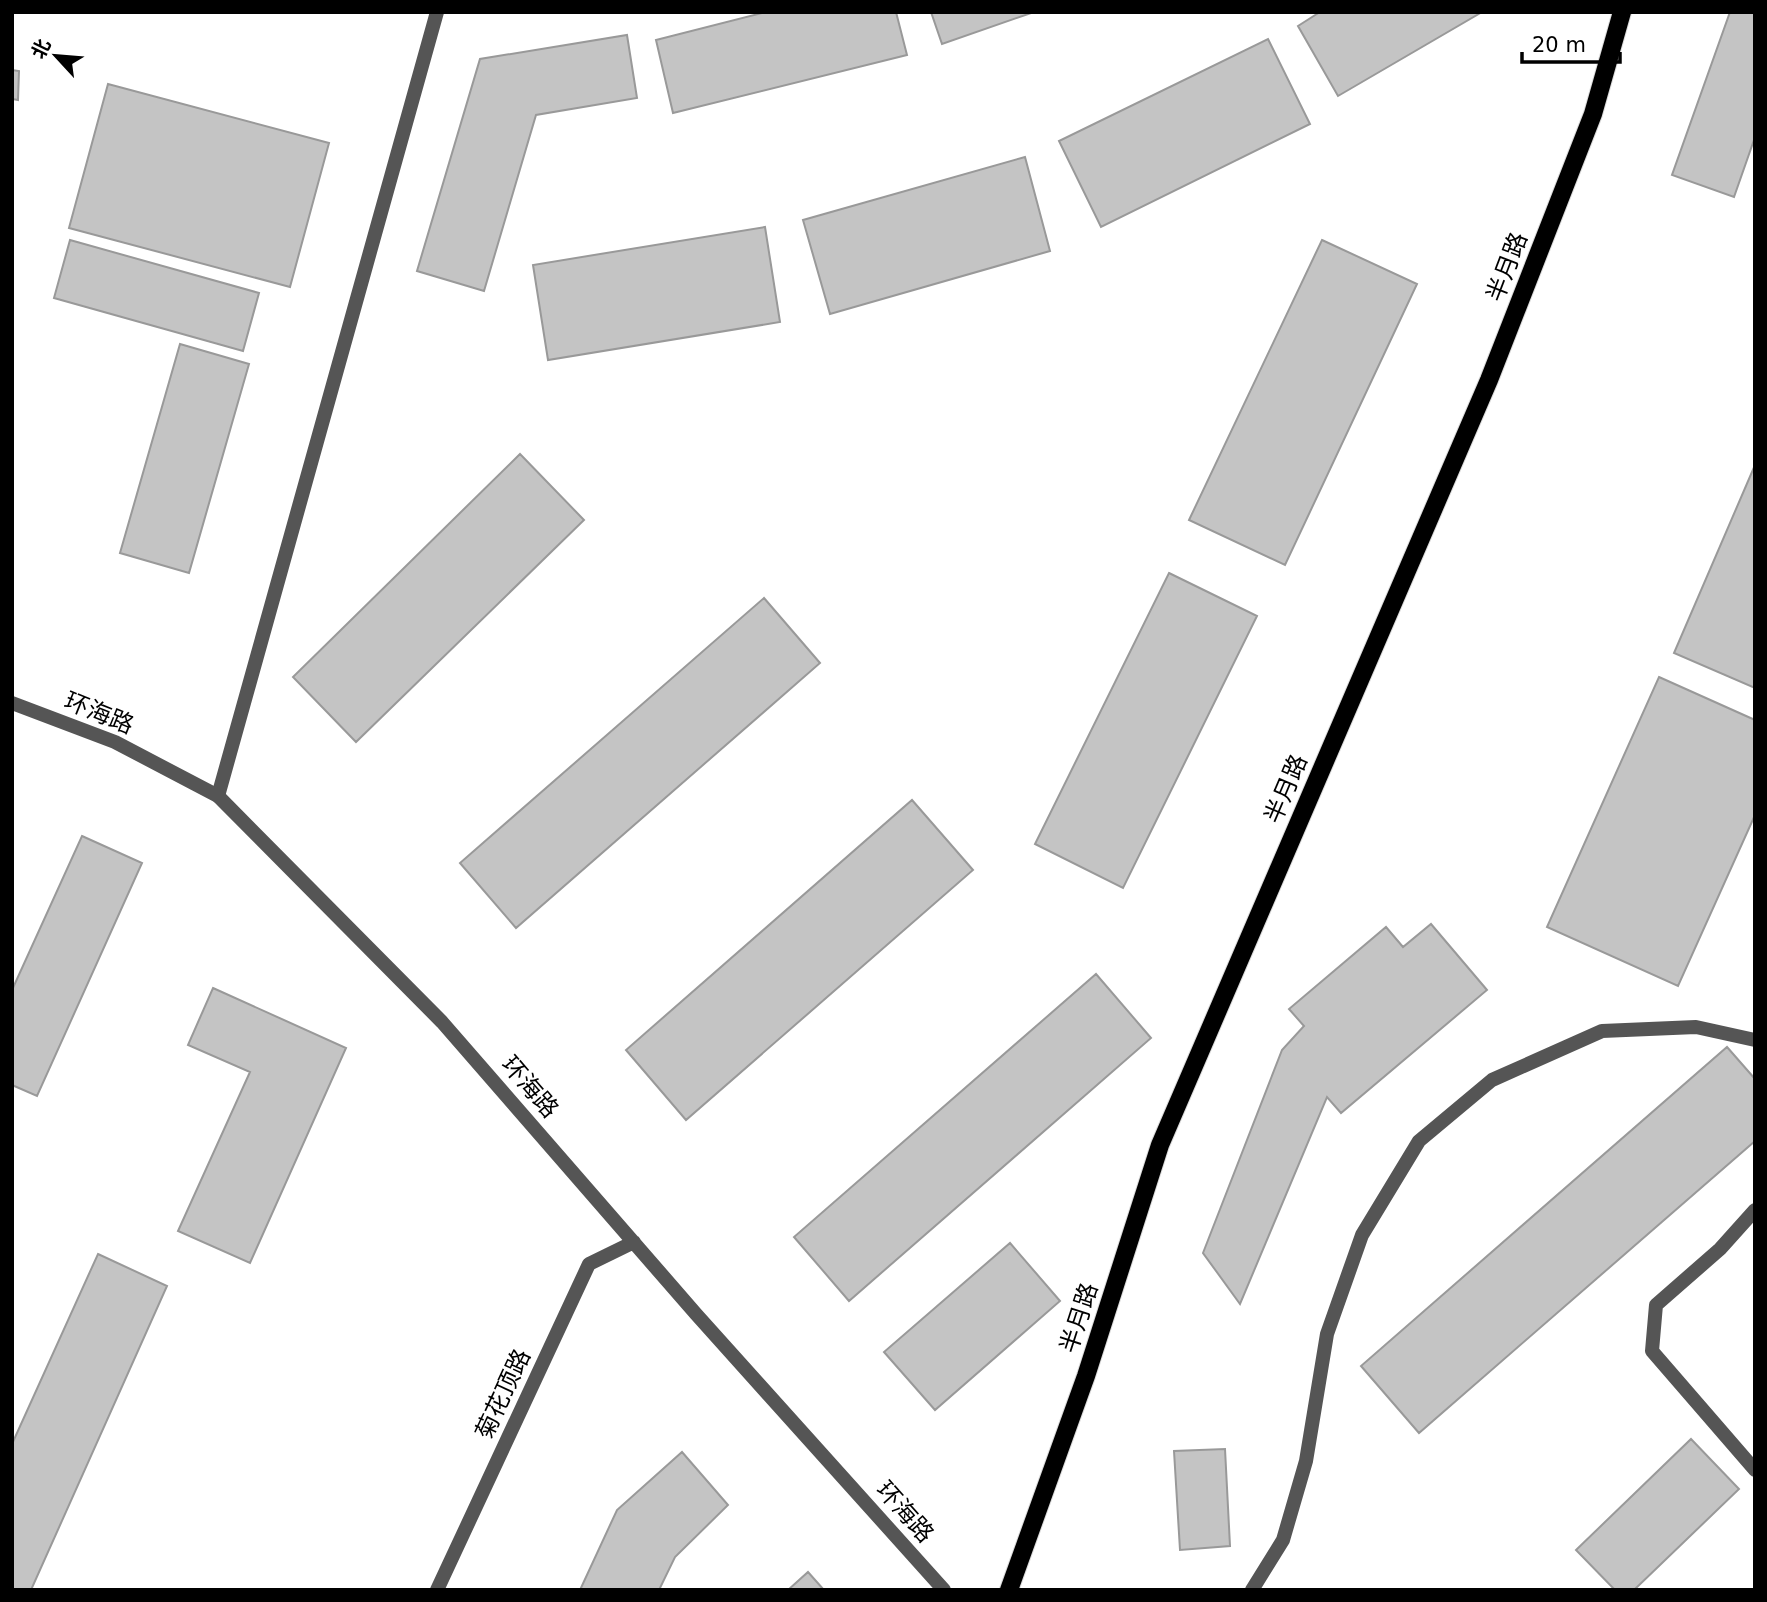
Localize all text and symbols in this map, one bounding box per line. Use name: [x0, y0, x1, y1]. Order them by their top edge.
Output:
north arrow: [21, 21, 91, 91]
scale bar: [1522, 21, 1620, 65]
text: 20 m: [1532, 33, 1586, 57]
text: 北: [27, 35, 55, 62]
street label: 半月路: [1481, 228, 1533, 306]
street label: 环海路: [60, 687, 138, 739]
street label: 半月路: [1259, 750, 1313, 828]
street label: 环海路: [496, 1051, 564, 1123]
street label: 半月路: [1055, 1279, 1103, 1357]
street label: 菊花顶路: [470, 1345, 536, 1443]
street label: 环海路: [871, 1476, 939, 1548]

